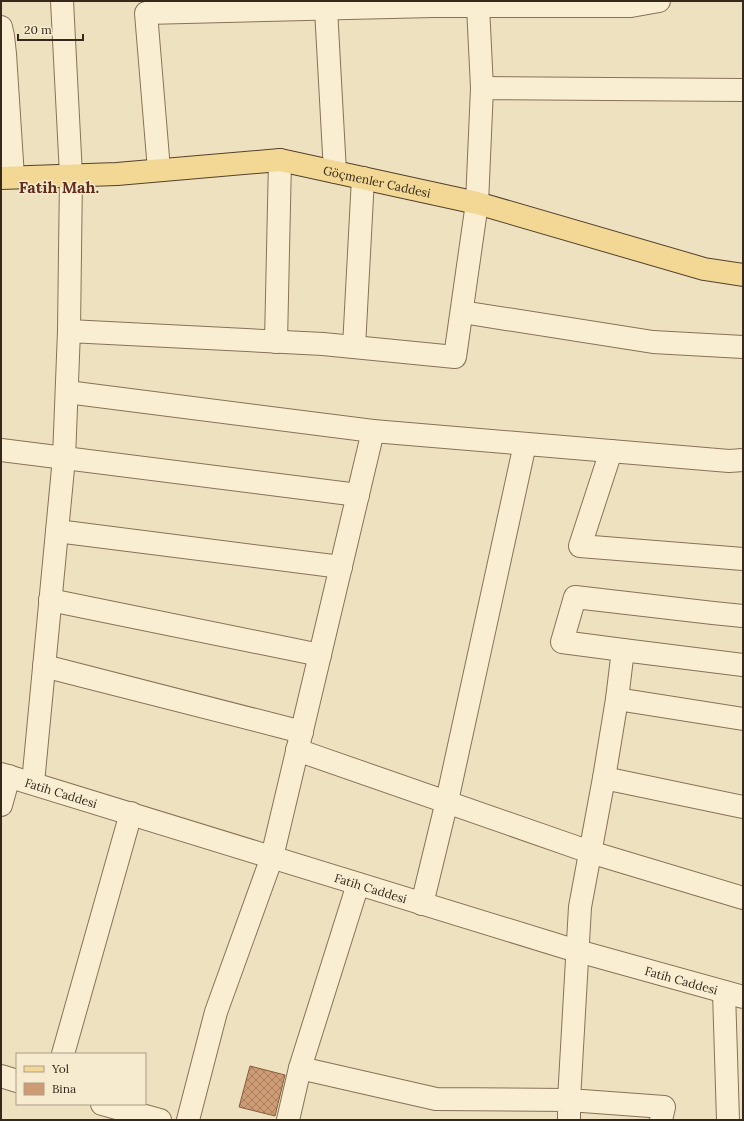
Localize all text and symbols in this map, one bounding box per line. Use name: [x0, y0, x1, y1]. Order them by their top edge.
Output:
scale bar: [18, 16, 83, 42]
text: 20 m: [24, 22, 52, 37]
street label: Göçmenler Caddesi: [322, 162, 432, 200]
district label: Fatih Mah.: [19, 177, 99, 197]
street label: Fatih Caddesi: [23, 774, 99, 811]
street label: Fatih Caddesi: [333, 870, 409, 906]
street label: Fatih Caddesi: [643, 963, 720, 997]
legend: [16, 1053, 146, 1105]
text: Yol: [51, 1061, 69, 1076]
text: Bina: [52, 1081, 76, 1096]

